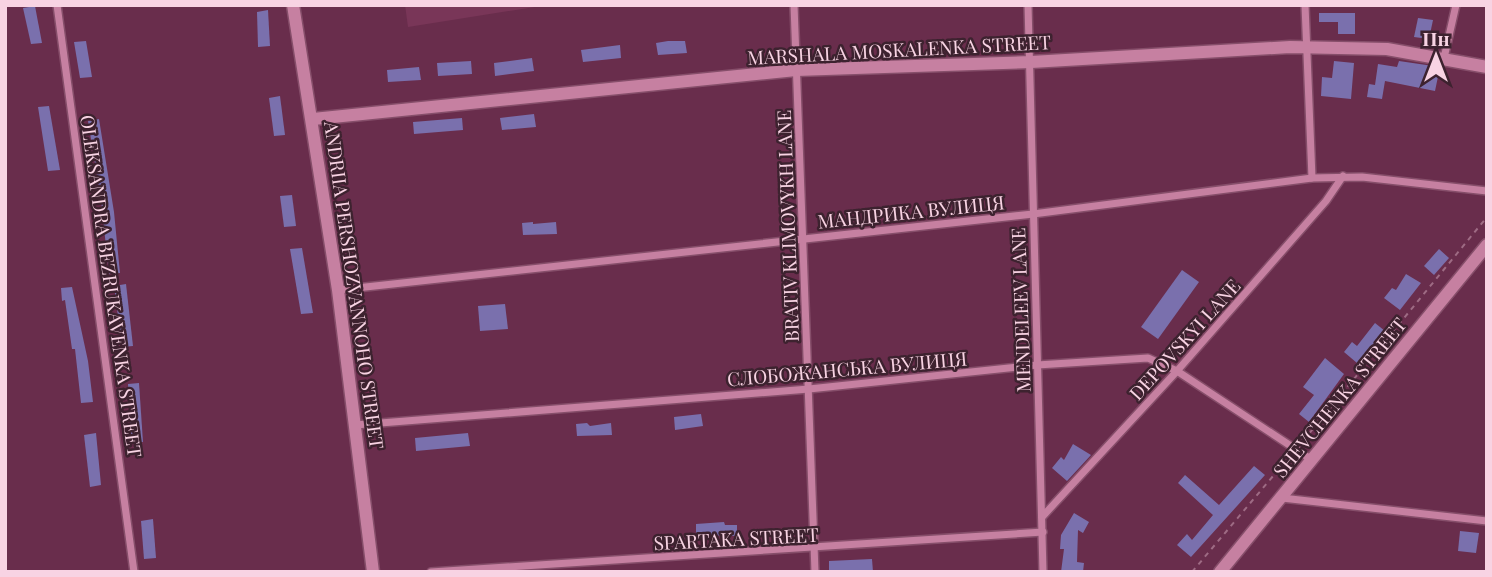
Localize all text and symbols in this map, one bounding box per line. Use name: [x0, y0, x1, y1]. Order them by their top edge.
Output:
north arrow: [1401, 21, 1471, 91]
text: Пн: [1422, 25, 1450, 51]
street label: MARSHALA MOSKALENKA STREET: [747, 28, 1052, 70]
street label: BRATIV KLIMOVYKH LANE: [770, 110, 804, 342]
street label: OLEKSANDRA BEZRUKAVENKA STREET: [75, 113, 149, 459]
street label: ANDRIIA PERSHOZVANNOHO STREET: [319, 118, 391, 451]
street label: МАНДРИКА ВУЛИЦЯ: [816, 188, 1006, 234]
street label: MENDELEEV LANE: [1004, 227, 1036, 393]
street label: DEPOVSKYI LANE: [1123, 273, 1245, 405]
street label: SHEVCHENKA STREET: [1266, 311, 1412, 482]
street label: СЛОБОЖАНСЬКА ВУЛИЦЯ: [726, 345, 968, 391]
street label: SPARTAKA STREET: [653, 521, 819, 555]

